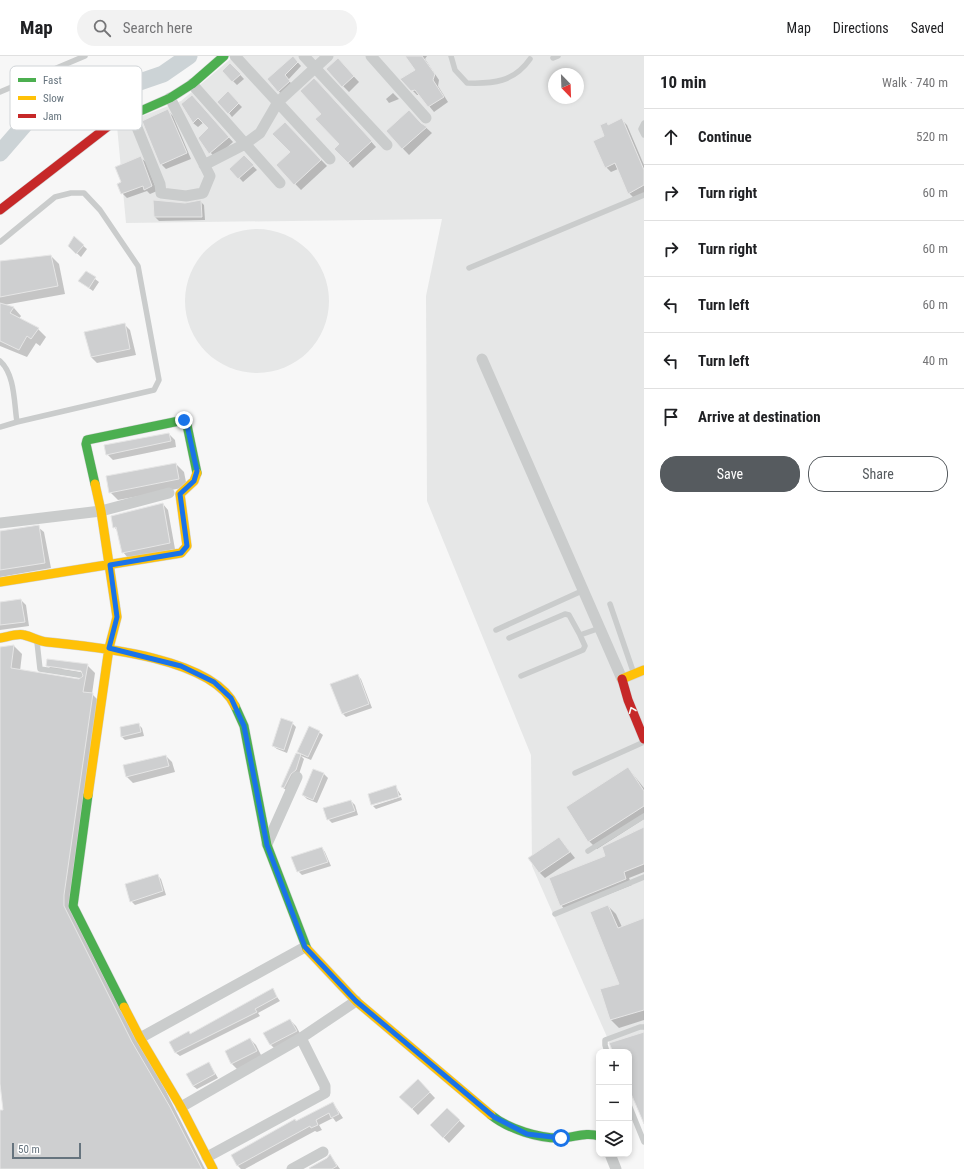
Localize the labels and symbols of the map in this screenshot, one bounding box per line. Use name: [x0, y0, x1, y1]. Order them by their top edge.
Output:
legend: [10, 66, 142, 130]
north arrow: [548, 68, 584, 104]
text: Fast: [43, 74, 62, 87]
text: Slow: [43, 92, 64, 105]
text: Jam: [43, 110, 62, 123]
route end: [175, 411, 193, 429]
one-way arrow: [628, 706, 636, 713]
route start: [552, 1129, 570, 1147]
scale bar: [12, 1141, 81, 1160]

